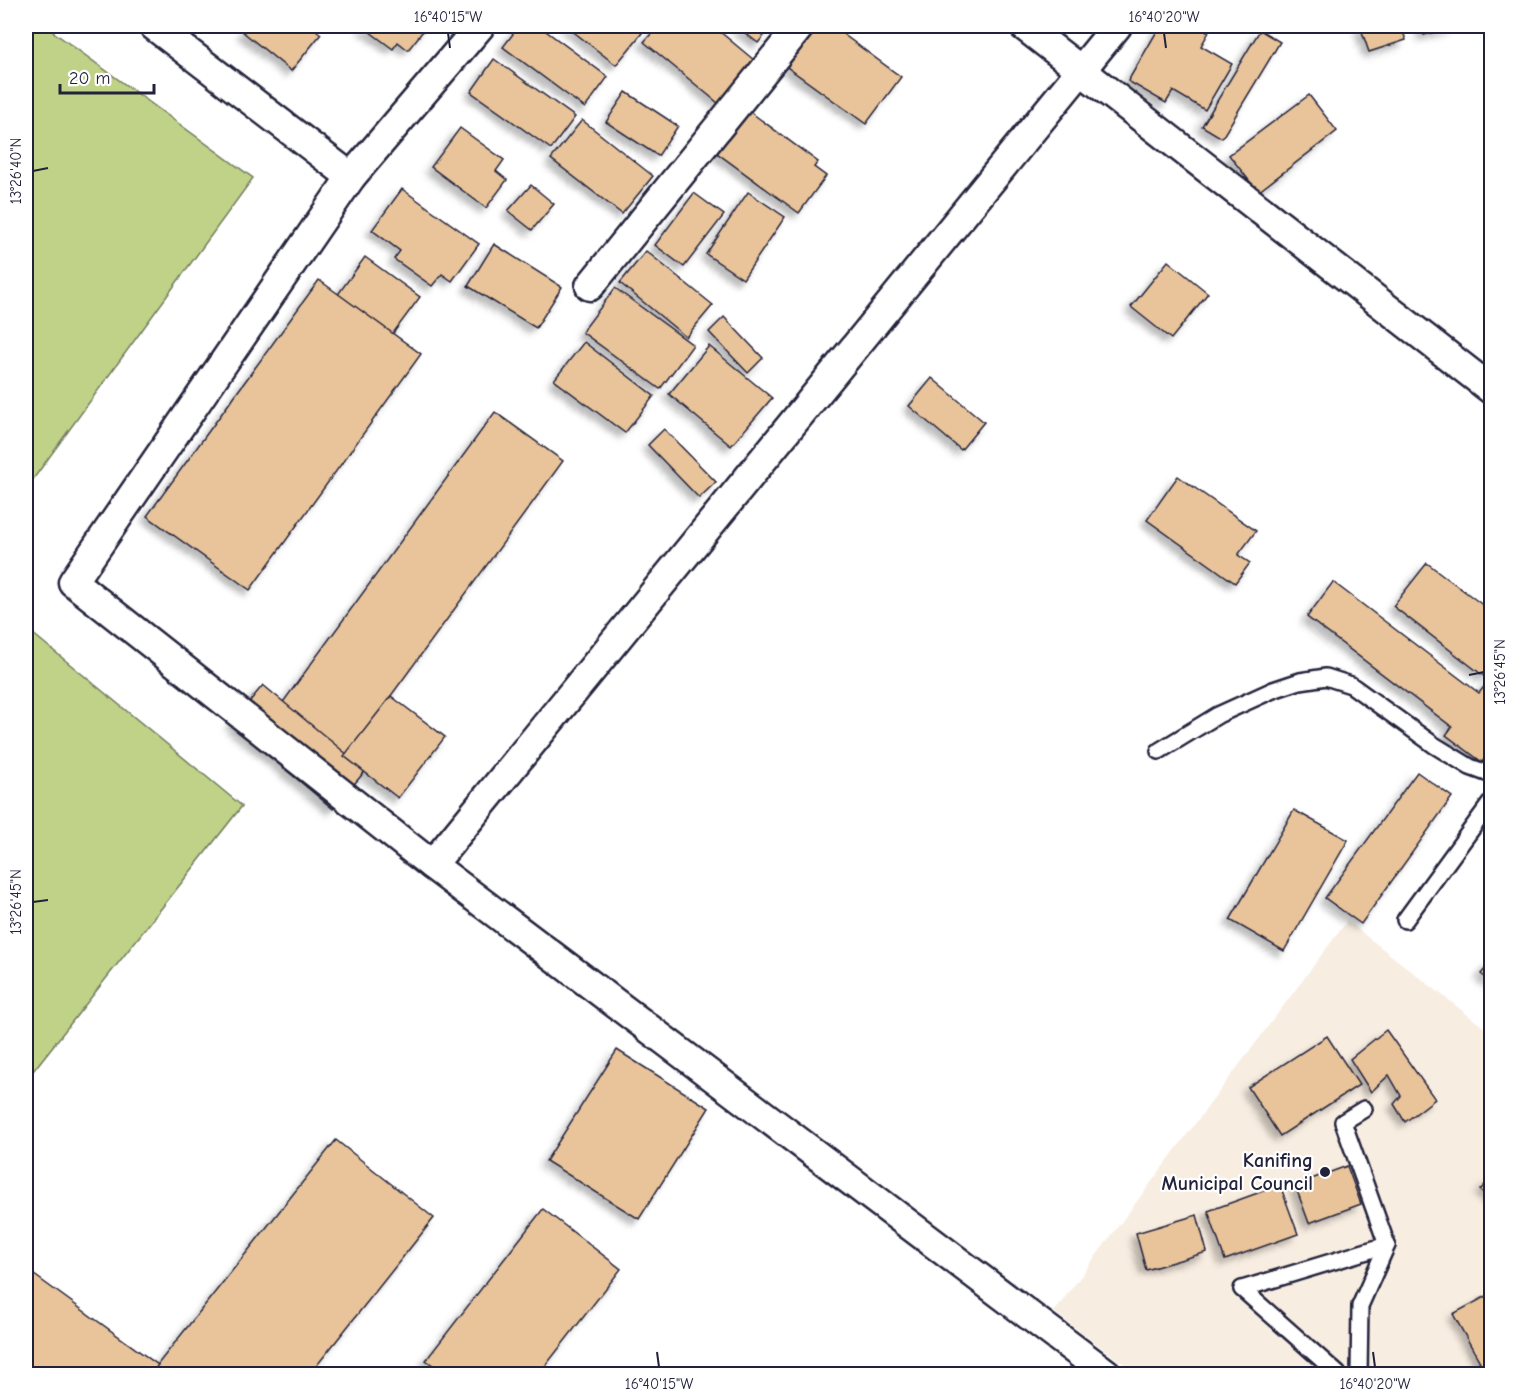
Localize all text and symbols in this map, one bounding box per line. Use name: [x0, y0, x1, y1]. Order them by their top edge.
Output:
text: 16°40'15"W: [414, 8, 482, 26]
text: 16°40'20"W: [1128, 8, 1200, 26]
scale bar: [60, 57, 154, 95]
text: 20 m: [69, 68, 110, 89]
text: 13°26'40"N: [7, 138, 25, 204]
text: 13°26'45"N: [1491, 639, 1509, 705]
text: 13°26'45"N: [7, 869, 25, 935]
place label: Kanifing Municipal Council: [1162, 1149, 1313, 1195]
marker: Kanifing Municipal Council: [1318, 1165, 1332, 1179]
text: 16°40'15"W: [625, 1375, 693, 1393]
text: 16°40'20"W: [1339, 1375, 1411, 1393]

